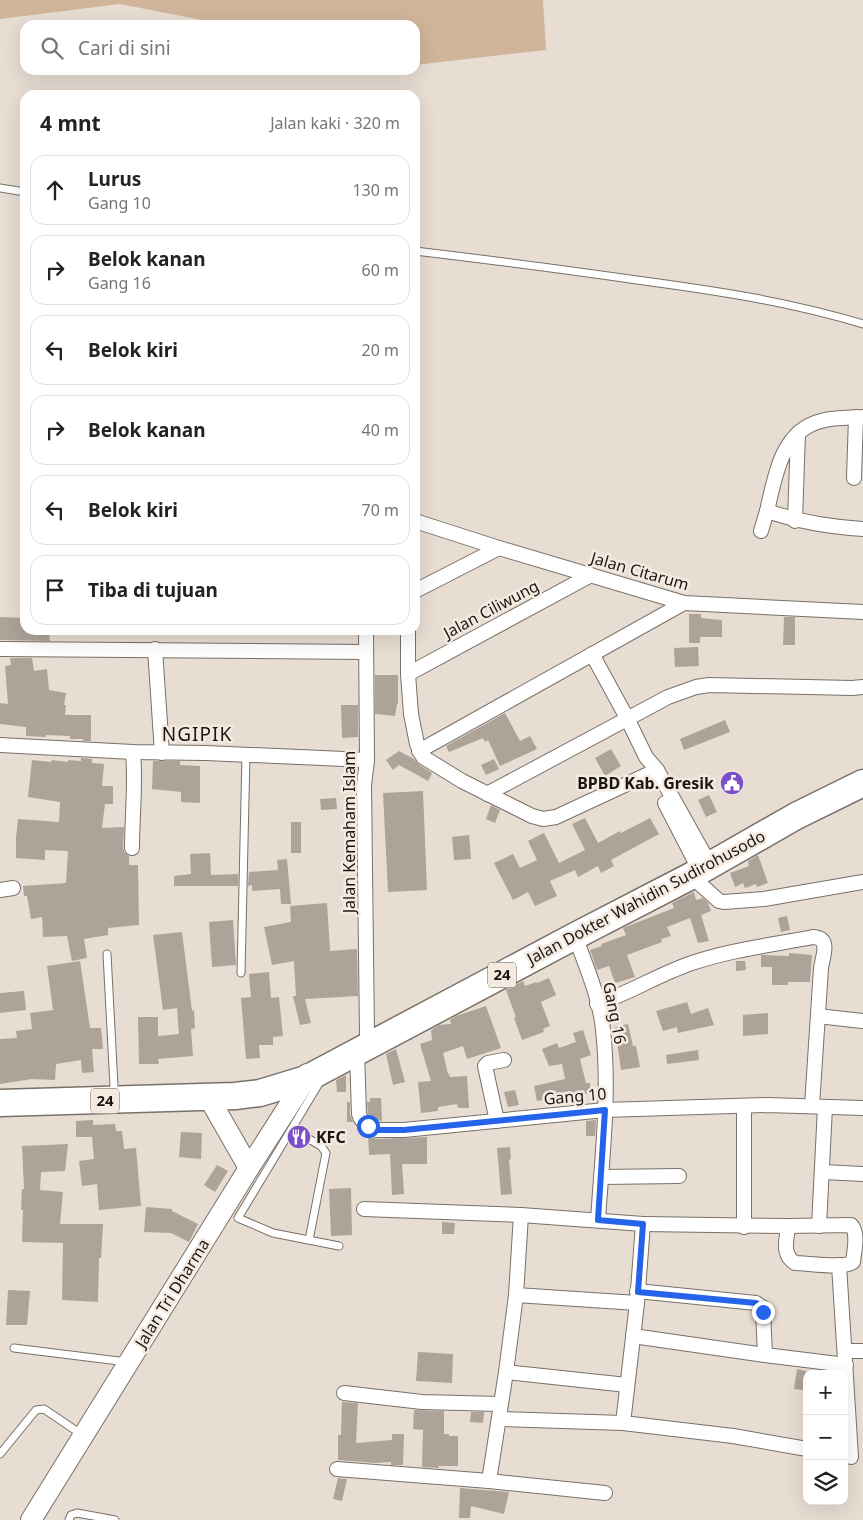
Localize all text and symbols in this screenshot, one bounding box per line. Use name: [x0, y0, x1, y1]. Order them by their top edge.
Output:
search box: [20, 20, 420, 75]
icon: search: [38, 34, 66, 62]
text: Cari di sini: [78, 35, 171, 61]
text: 4 mnt: [40, 109, 101, 137]
text: Jalan kaki · 320 m: [270, 112, 400, 134]
text: Lurus: [88, 166, 141, 192]
icon: ahead: [41, 176, 69, 204]
text: 130 m: [352, 179, 399, 201]
text: Gang 10: [88, 192, 151, 214]
text: Belok kanan: [88, 246, 205, 272]
icon: right: [41, 256, 69, 284]
text: 60 m: [362, 259, 399, 281]
text: Gang 16: [88, 272, 151, 294]
icon: left: [41, 336, 69, 364]
text: Belok kiri: [88, 337, 178, 363]
text: 20 m: [362, 339, 399, 361]
icon: right: [41, 416, 69, 444]
text: Belok kanan: [88, 417, 205, 443]
text: 40 m: [362, 419, 399, 441]
icon: left: [41, 496, 69, 524]
text: Belok kiri: [88, 497, 178, 523]
text: 70 m: [362, 499, 399, 521]
street label: Jalan Citarum: [587, 546, 692, 595]
street label: Jalan Ciliwung: [438, 575, 543, 644]
icon: arrive: [41, 576, 69, 604]
text: Tiba di tujuan: [88, 577, 218, 603]
district label: NGIPIK: [162, 721, 232, 747]
street label: Jalan Kemaham Islam: [338, 751, 360, 915]
public building icon: BPBD Kab. Gresik: [719, 770, 745, 796]
place label: BPBD Kab. Gresik: [577, 772, 714, 794]
street label: Jalan Dokter Wahidin Sudirohusodo: [521, 825, 769, 970]
road number: 24: [488, 962, 516, 988]
street label: Gang 16: [598, 980, 632, 1046]
street label: Gang 10: [543, 1082, 607, 1110]
road number: 24: [91, 1088, 119, 1114]
route start: [357, 1115, 380, 1138]
restaurant icon: KFC: [286, 1124, 312, 1150]
place label: KFC: [316, 1126, 346, 1148]
street label: Jalan Tri Dharma: [129, 1234, 214, 1353]
route end: [752, 1301, 775, 1324]
map controls: [803, 1370, 848, 1505]
button: +: [803, 1370, 848, 1415]
button: −: [803, 1415, 848, 1460]
button: layers: [803, 1460, 848, 1505]

